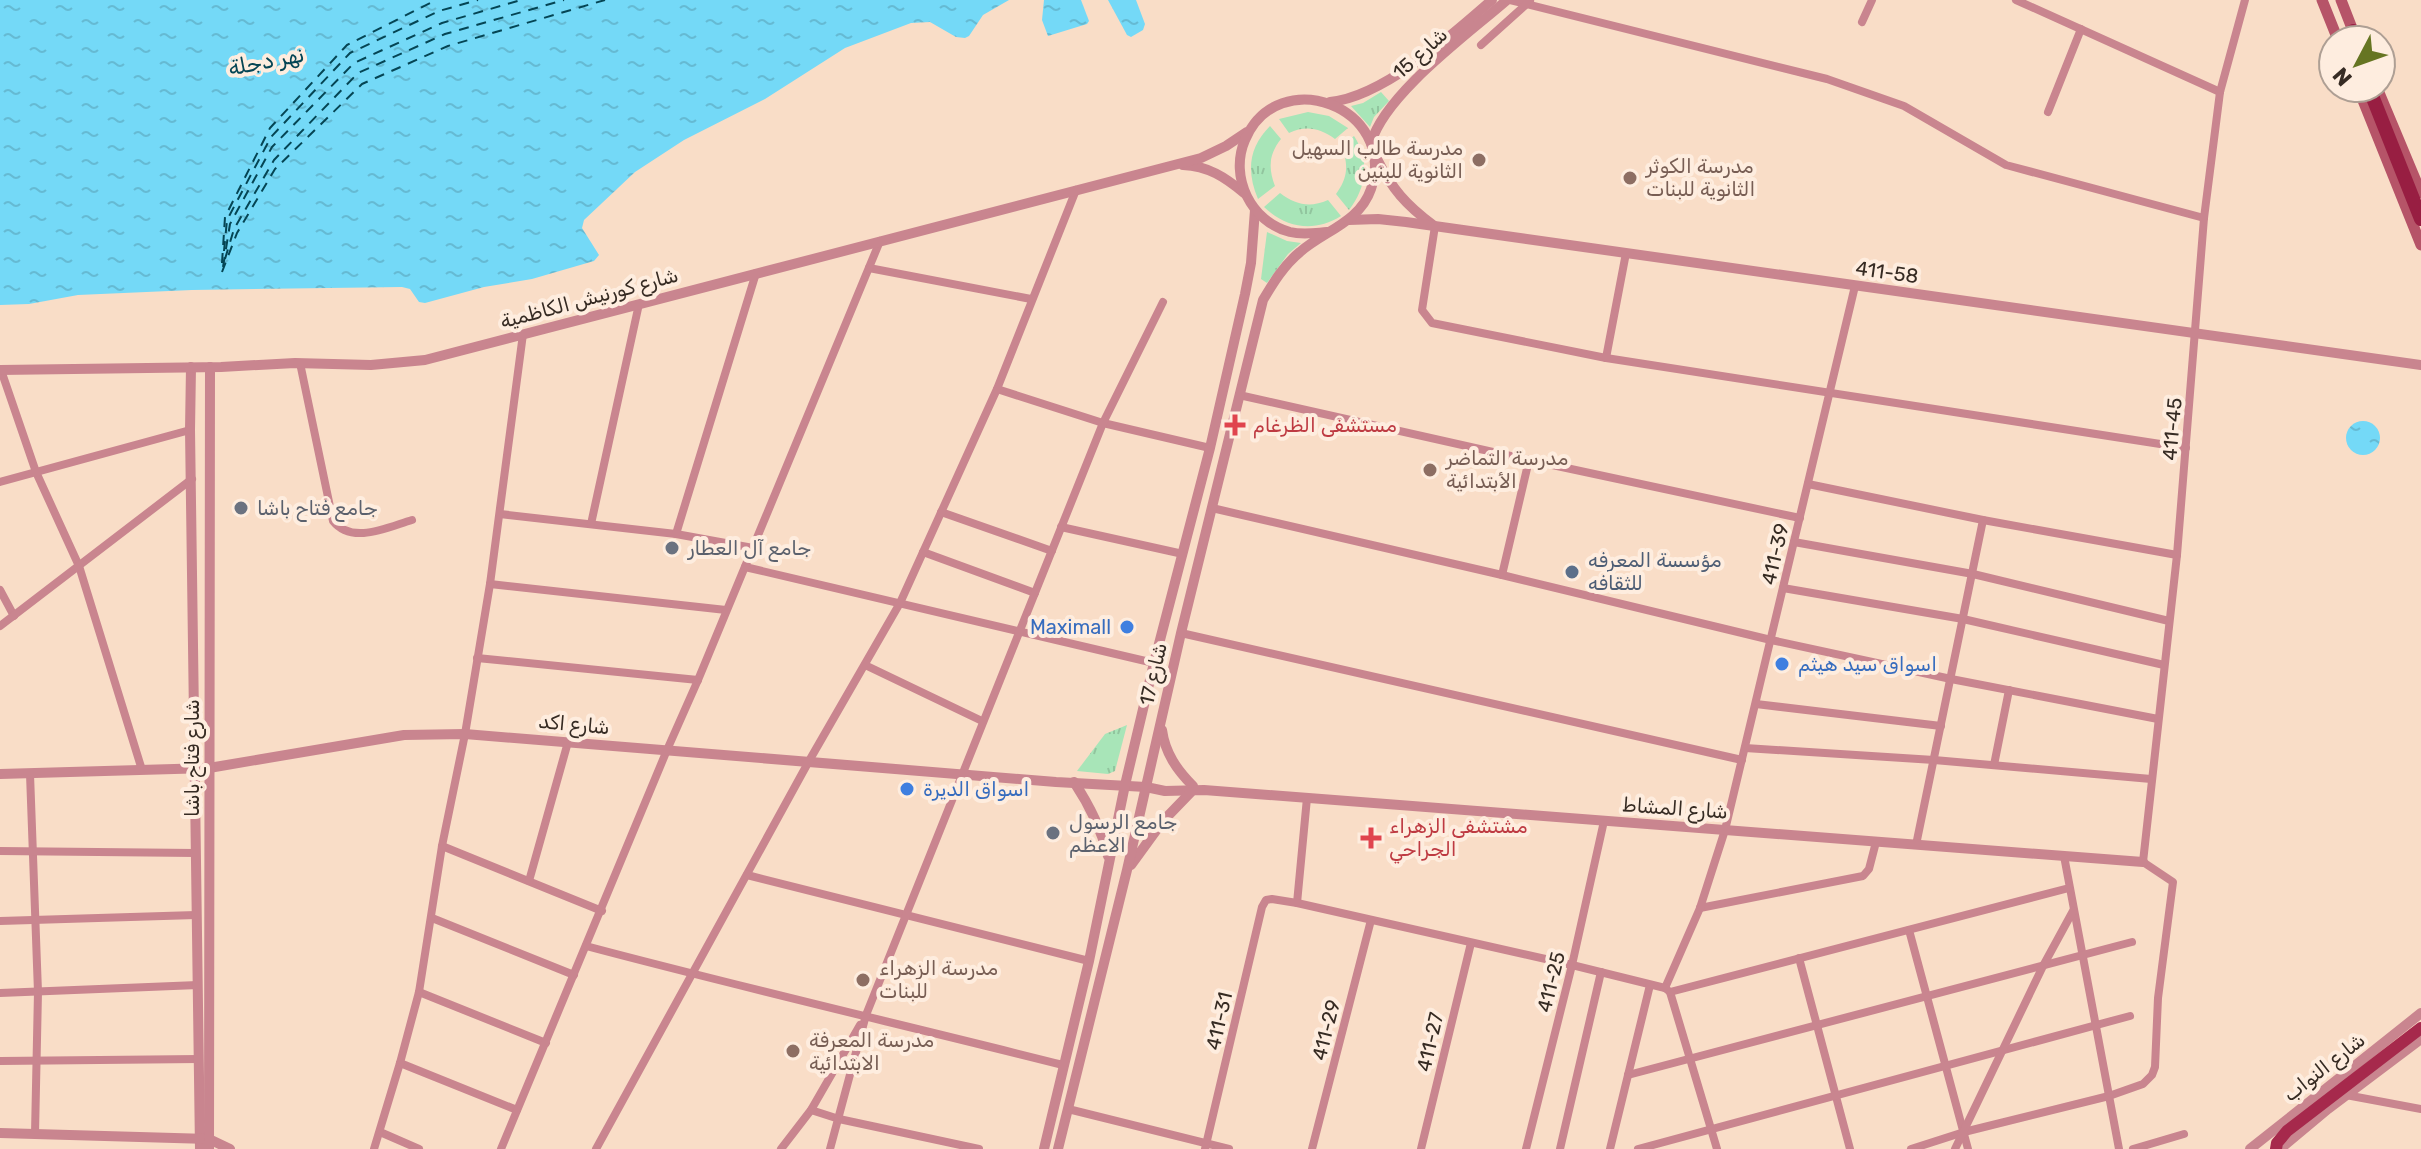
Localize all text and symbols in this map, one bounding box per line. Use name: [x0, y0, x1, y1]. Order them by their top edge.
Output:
street label: شارع 15: [1388, 22, 1454, 85]
north arrow: [2317, 24, 2397, 104]
water label: نهر دجلة: [226, 40, 306, 82]
text: N: [2327, 62, 2358, 92]
place label: مدرسة طالب السهيل الثانوية للبنين: [1292, 136, 1463, 183]
marker: مدرسة طالب السهيل الثانوية للبنين: [1470, 151, 1488, 169]
place label: مدرسة الكوثر الثانوية للبنات: [1645, 154, 1755, 201]
marker: مدرسة الكوثر الثانوية للبنات: [1621, 169, 1639, 187]
street label: 411-58: [1854, 256, 1920, 288]
street label: شارع كورنيش الكاظمية: [497, 263, 681, 335]
street label: 411-45: [2157, 397, 2187, 461]
place label: مستشفى الظرغام: [1253, 413, 1397, 439]
marker: مستشفى الظرغام: [1224, 414, 1246, 436]
place label: مدرسة التماضر الأبتدائية: [1445, 446, 1568, 493]
marker: مدرسة التماضر الأبتدائية: [1421, 461, 1439, 479]
place label: جامع فتاح باشا: [257, 496, 378, 522]
marker: جامع فتاح باشا: [232, 499, 250, 517]
street label: 411-39: [1756, 521, 1794, 587]
place label: جامع آل العطار: [687, 536, 811, 562]
marker: جامع آل العطار: [663, 539, 681, 557]
place label: مؤسسة المعرفه للثقافه: [1588, 548, 1722, 595]
marker: مؤسسة المعرفه للثقافه: [1563, 563, 1581, 581]
place label: Maximall: [1030, 615, 1111, 639]
marker: Maximall: [1118, 618, 1136, 636]
street label: شارع 17: [1134, 640, 1174, 708]
place label: اسواق سيد هيثم: [1798, 652, 1937, 677]
marker: اسواق سيد هيثم: [1773, 655, 1791, 673]
street label: شارع فتاح باشا: [180, 699, 206, 817]
street label: شارع اكد: [537, 709, 611, 741]
place label: اسواق الديرة: [923, 777, 1029, 801]
marker: اسواق الديرة: [898, 780, 916, 798]
street label: شارع المشاط: [1621, 792, 1729, 826]
place label: جامع الرسول الاعظم: [1069, 810, 1177, 858]
place label: مشتشفى الزهراء الجراحي: [1389, 814, 1528, 864]
marker: جامع الرسول الاعظم: [1044, 824, 1062, 842]
marker: مشتشفى الزهراء الجراحي: [1360, 827, 1382, 849]
street label: 411-25: [1532, 949, 1570, 1015]
place label: مدرسة الزهراء للبنات: [879, 956, 998, 1003]
marker: مدرسة الزهراء للبنات: [854, 971, 872, 989]
street label: 411-31: [1201, 990, 1237, 1052]
street label: 411-29: [1307, 997, 1345, 1063]
street label: 411-27: [1412, 1010, 1448, 1074]
place label: مدرسة المعرفة الابتدائية: [809, 1028, 934, 1075]
street label: شارع النواب: [2278, 1028, 2371, 1108]
marker: مدرسة المعرفة الابتدائية: [784, 1042, 802, 1060]

